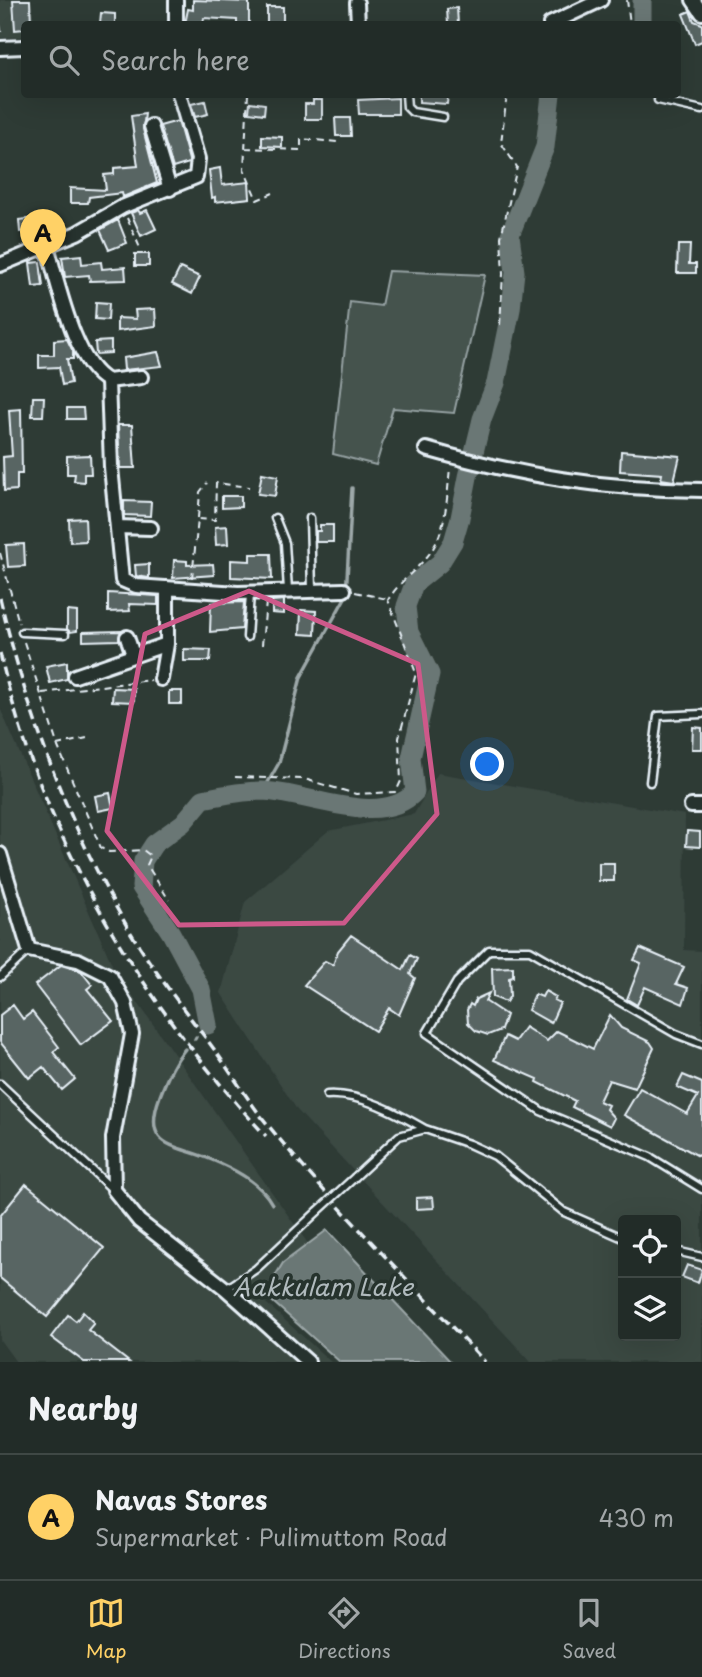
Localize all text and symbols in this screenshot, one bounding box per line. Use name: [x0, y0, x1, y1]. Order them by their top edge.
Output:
search box: [21, 21, 681, 98]
text: Search here: [101, 40, 250, 79]
icon: search: [45, 41, 83, 79]
pin: A: [20, 209, 66, 267]
your location: [470, 747, 504, 781]
map controls: [618, 1215, 681, 1341]
button: locate: [618, 1215, 681, 1278]
water label: Aakkulam Lake: [233, 1268, 414, 1304]
button: layers: [618, 1278, 681, 1341]
text: Nearby: [28, 1385, 138, 1430]
text: Navas Stores: [95, 1480, 267, 1519]
text: A: [42, 1500, 60, 1535]
text: 430 m: [599, 1500, 674, 1535]
text: Supermarket · Pulimuttom Road: [95, 1519, 448, 1554]
tab: Map: [86, 1594, 126, 1664]
tab: Directions: [298, 1594, 391, 1664]
tab: Saved: [562, 1594, 616, 1664]

